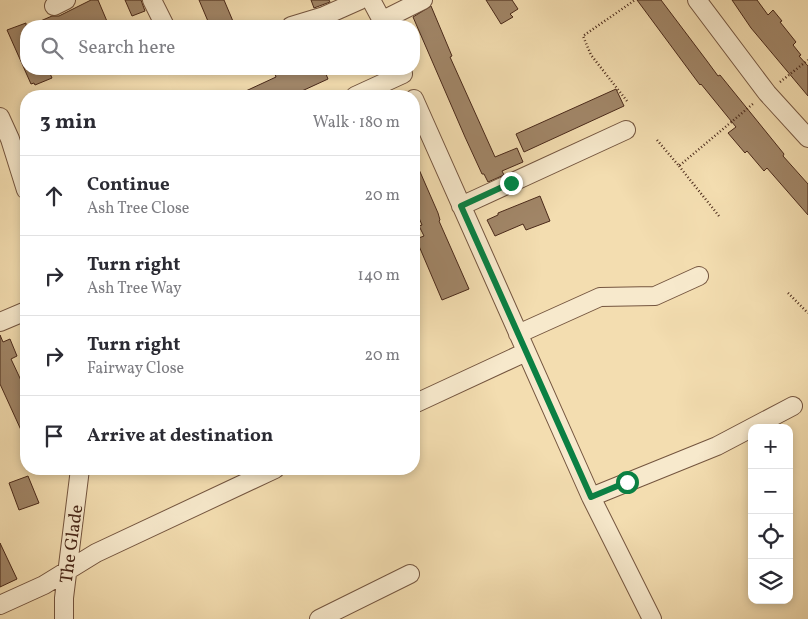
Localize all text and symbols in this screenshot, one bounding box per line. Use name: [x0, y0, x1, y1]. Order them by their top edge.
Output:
search box: [20, 20, 420, 75]
icon: search: [38, 34, 66, 62]
text: Search here: [78, 35, 175, 61]
text: 3 min: [40, 108, 96, 137]
text: Walk · 180 m: [313, 112, 400, 134]
text: Continue: [87, 172, 170, 198]
route end: [500, 172, 523, 195]
icon: ahead: [40, 182, 68, 210]
text: 20 m: [365, 185, 400, 207]
text: Ash Tree Close: [87, 198, 189, 220]
text: Turn right: [87, 252, 180, 278]
icon: right: [40, 262, 68, 290]
text: 140 m: [358, 265, 400, 287]
text: Ash Tree Way: [87, 278, 182, 300]
text: Turn right: [87, 332, 180, 358]
icon: right: [40, 342, 68, 370]
text: 20 m: [365, 345, 400, 367]
text: Fairway Close: [87, 358, 184, 380]
icon: arrive: [40, 422, 68, 450]
text: Arrive at destination: [87, 423, 273, 449]
map controls: [748, 424, 793, 604]
button: +: [748, 424, 793, 469]
button: −: [748, 469, 793, 514]
route start: [616, 471, 639, 494]
street label: The Glade: [55, 503, 90, 585]
button: locate: [748, 514, 793, 559]
button: layers: [748, 559, 793, 604]

